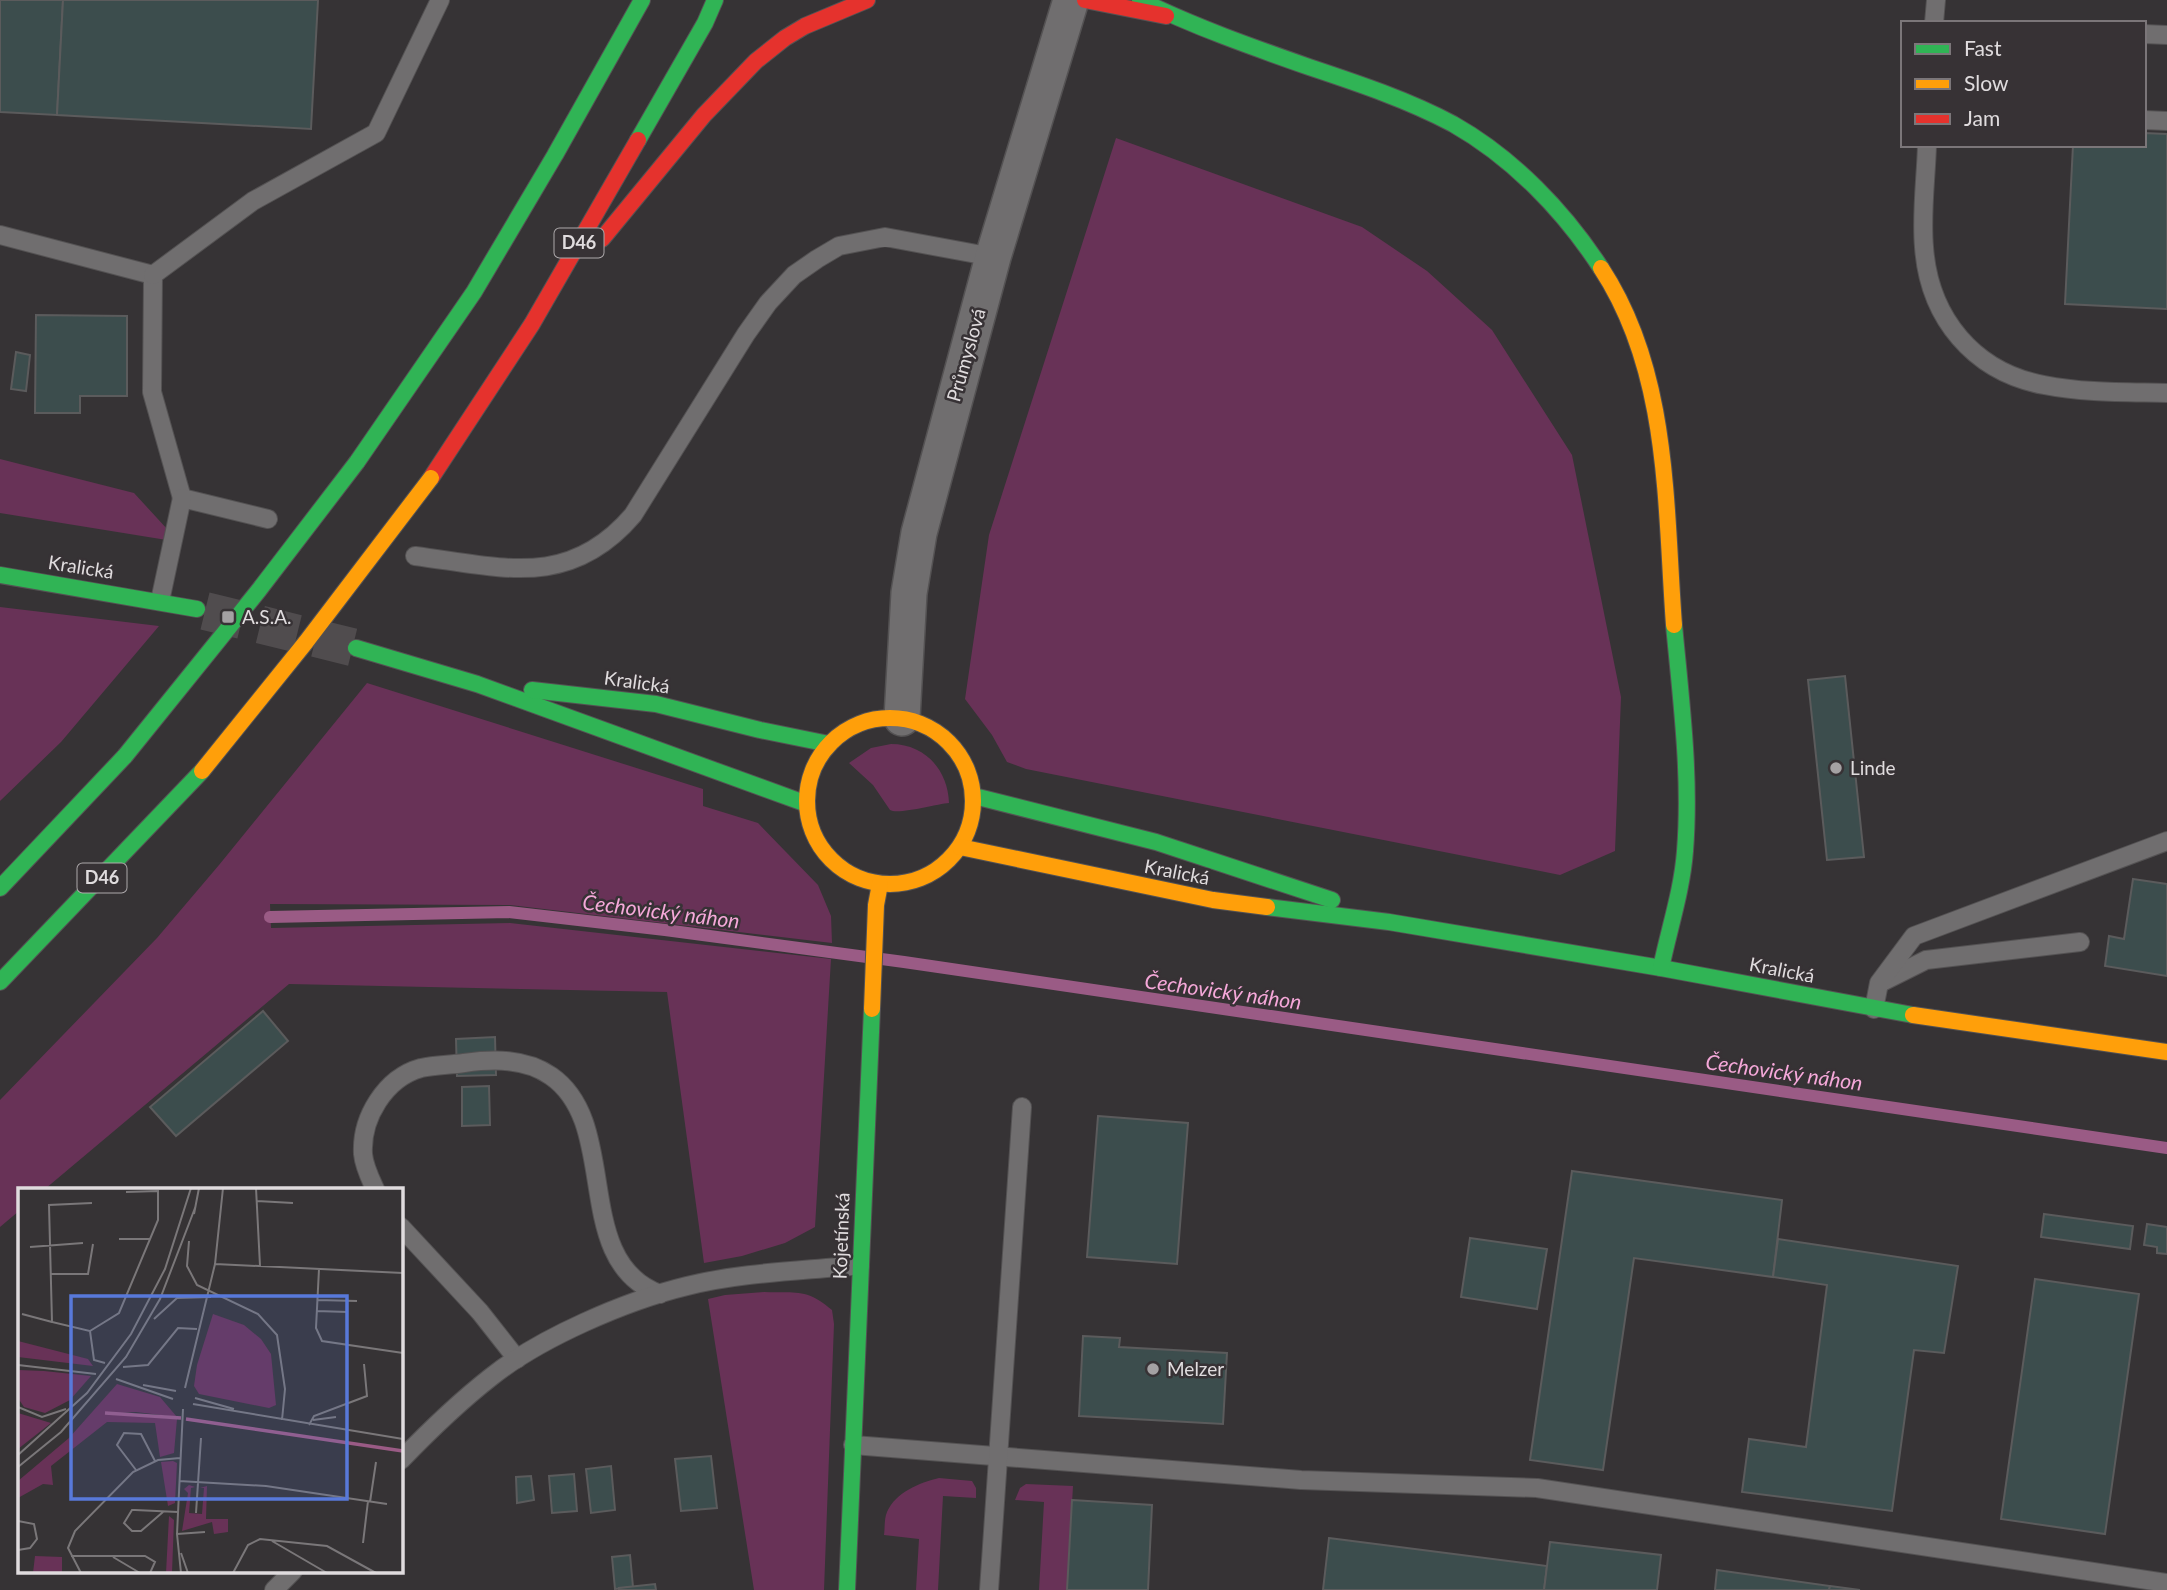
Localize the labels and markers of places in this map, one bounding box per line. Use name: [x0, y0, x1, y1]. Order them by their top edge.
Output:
place label: A.S.A.: [242, 605, 292, 628]
marker: A.S.A.: [220, 609, 236, 625]
place label: Linde: [1850, 756, 1896, 779]
marker: Linde: [1828, 760, 1844, 776]
place label: Melzer: [1167, 1357, 1224, 1380]
marker: Melzer: [1145, 1361, 1161, 1377]

